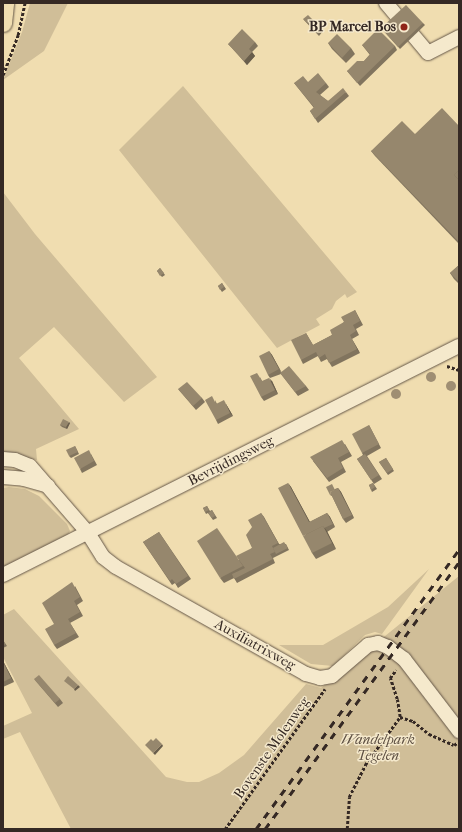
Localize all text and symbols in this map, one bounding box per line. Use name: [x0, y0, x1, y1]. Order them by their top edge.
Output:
place label: BP Marcel Bos: [309, 19, 396, 35]
marker: BP Marcel Bos: [399, 22, 409, 32]
street label: Bevrijdingsweg: [186, 432, 276, 490]
street label: Auxiliatrixweg: [212, 616, 298, 674]
street label: Bovenste Molenweg: [231, 694, 313, 802]
park label: Wandelpark Tegelen: [341, 732, 415, 764]

